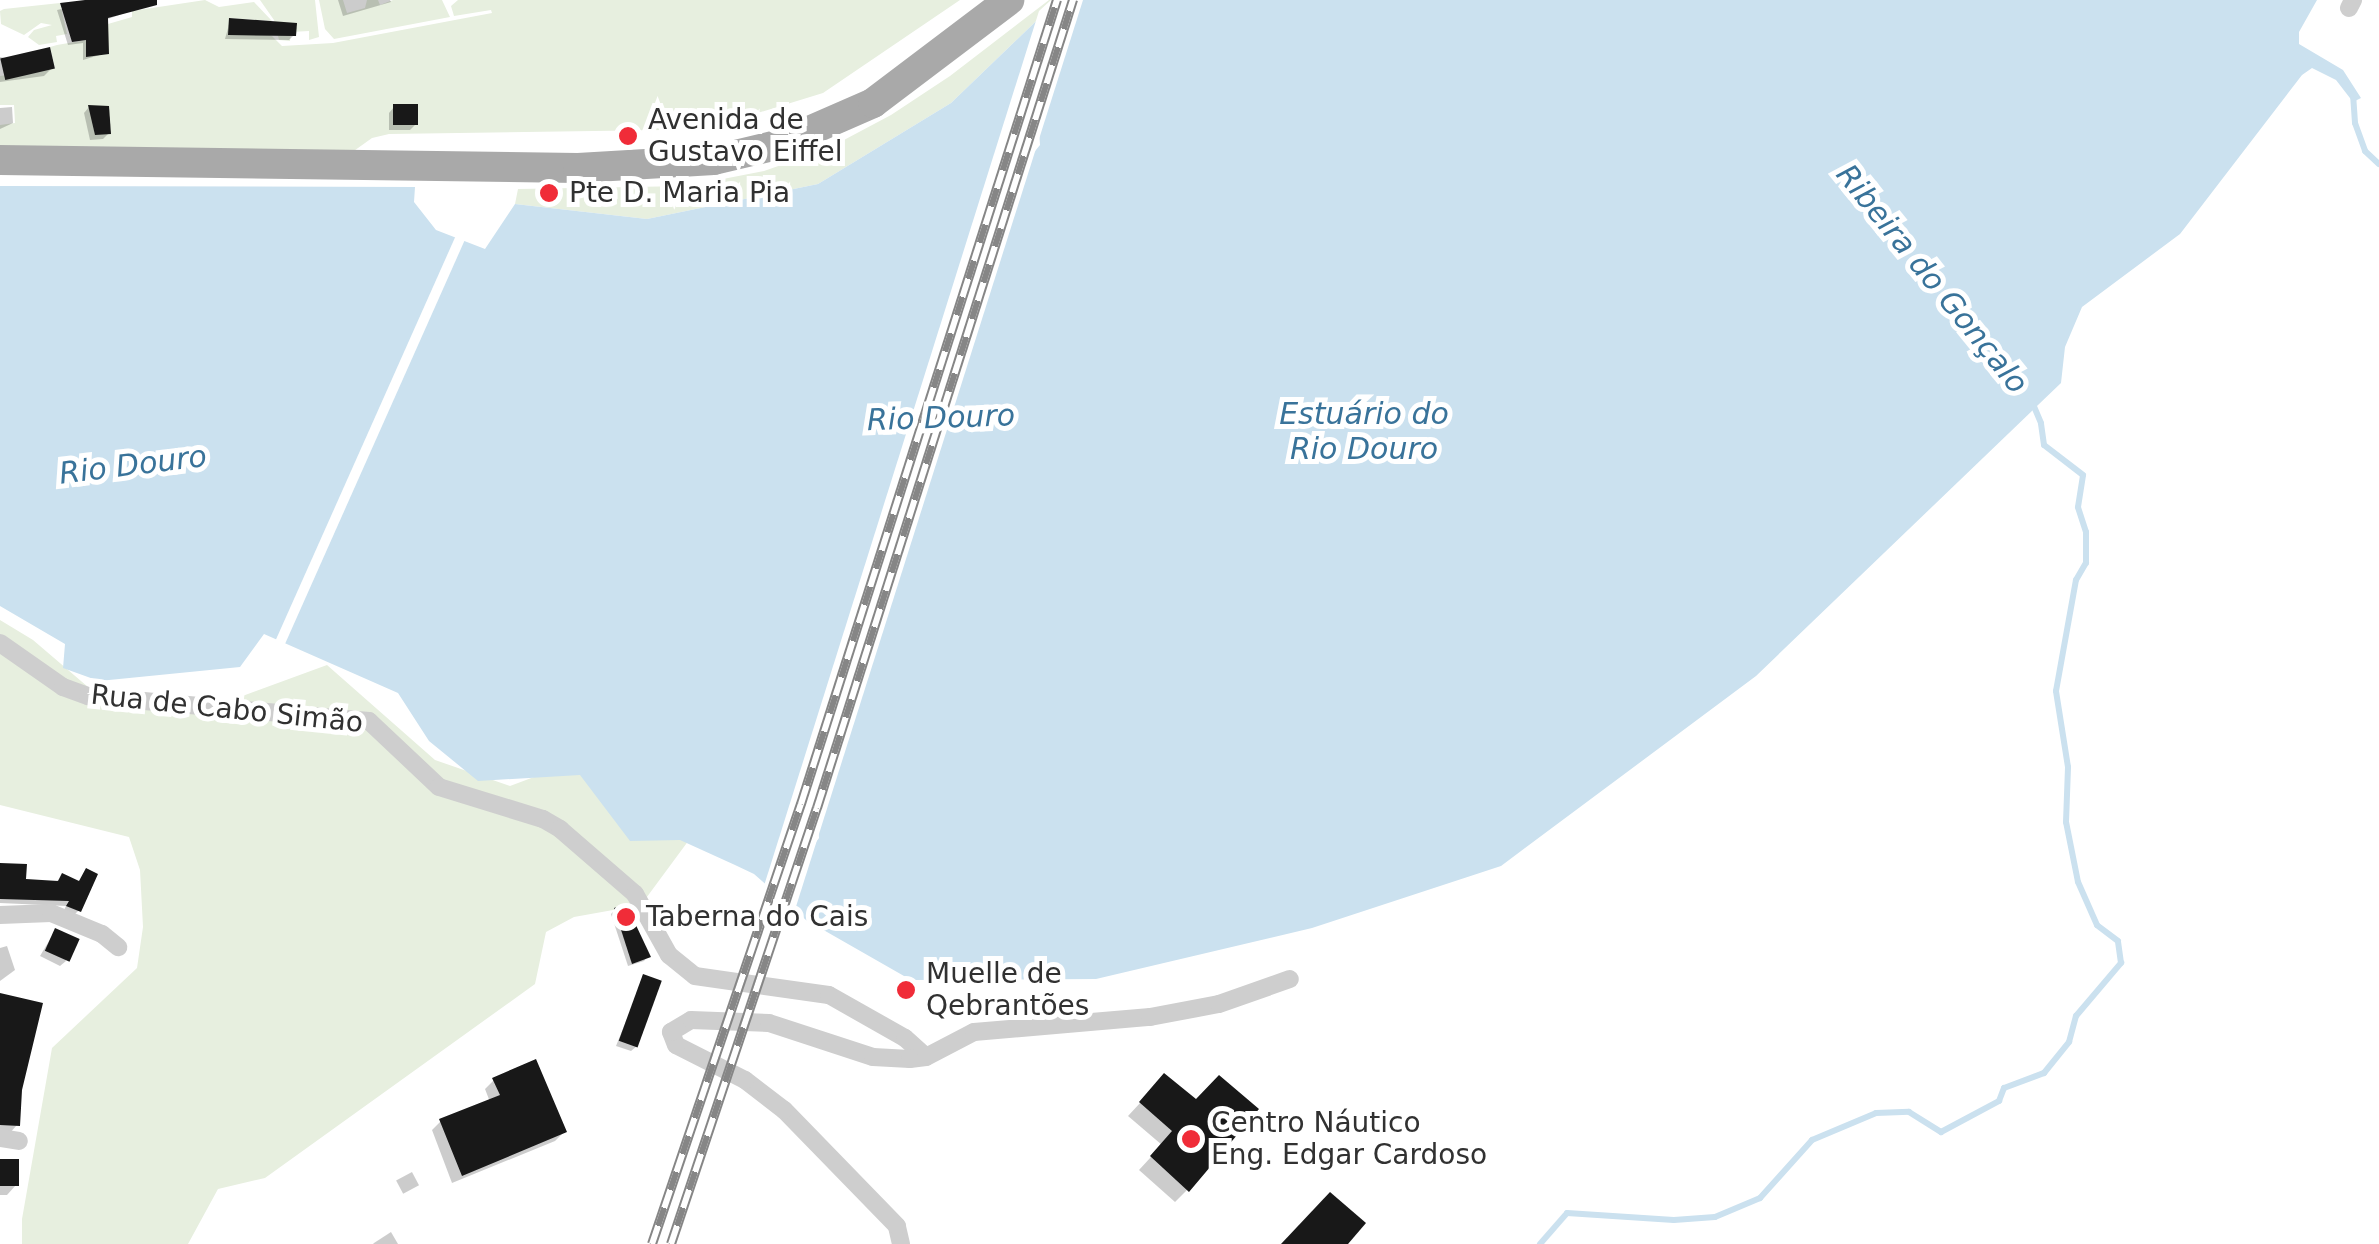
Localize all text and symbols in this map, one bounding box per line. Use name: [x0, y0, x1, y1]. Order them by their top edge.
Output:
place label: Avenida de Gustavo Eiffel: [648, 103, 843, 169]
marker: Avenida de Gustavo Eiffel: [617, 125, 639, 147]
water label: Ribeira do Gonçalo: [1829, 157, 2035, 401]
place label: Pte D. Maria Pia: [569, 176, 790, 210]
marker: Pte D. Maria Pia: [538, 182, 560, 204]
water label: Estuário do Rio Douro: [1279, 396, 1449, 466]
water label: Rio Douro: [866, 397, 1016, 439]
water label: Rio Douro: [57, 438, 209, 492]
street label: Rua de Cabo Simão: [89, 678, 365, 740]
place label: Taberna do Cais: [646, 900, 868, 934]
marker: Taberna do Cais: [615, 906, 637, 928]
place label: Muelle de Qebrantões: [926, 957, 1089, 1023]
marker: Muelle de Qebrantões: [895, 979, 917, 1001]
place label: Centro Náutico Eng. Edgar Cardoso: [1211, 1106, 1487, 1172]
marker: Centro Náutico Eng. Edgar Cardoso: [1180, 1128, 1202, 1150]

